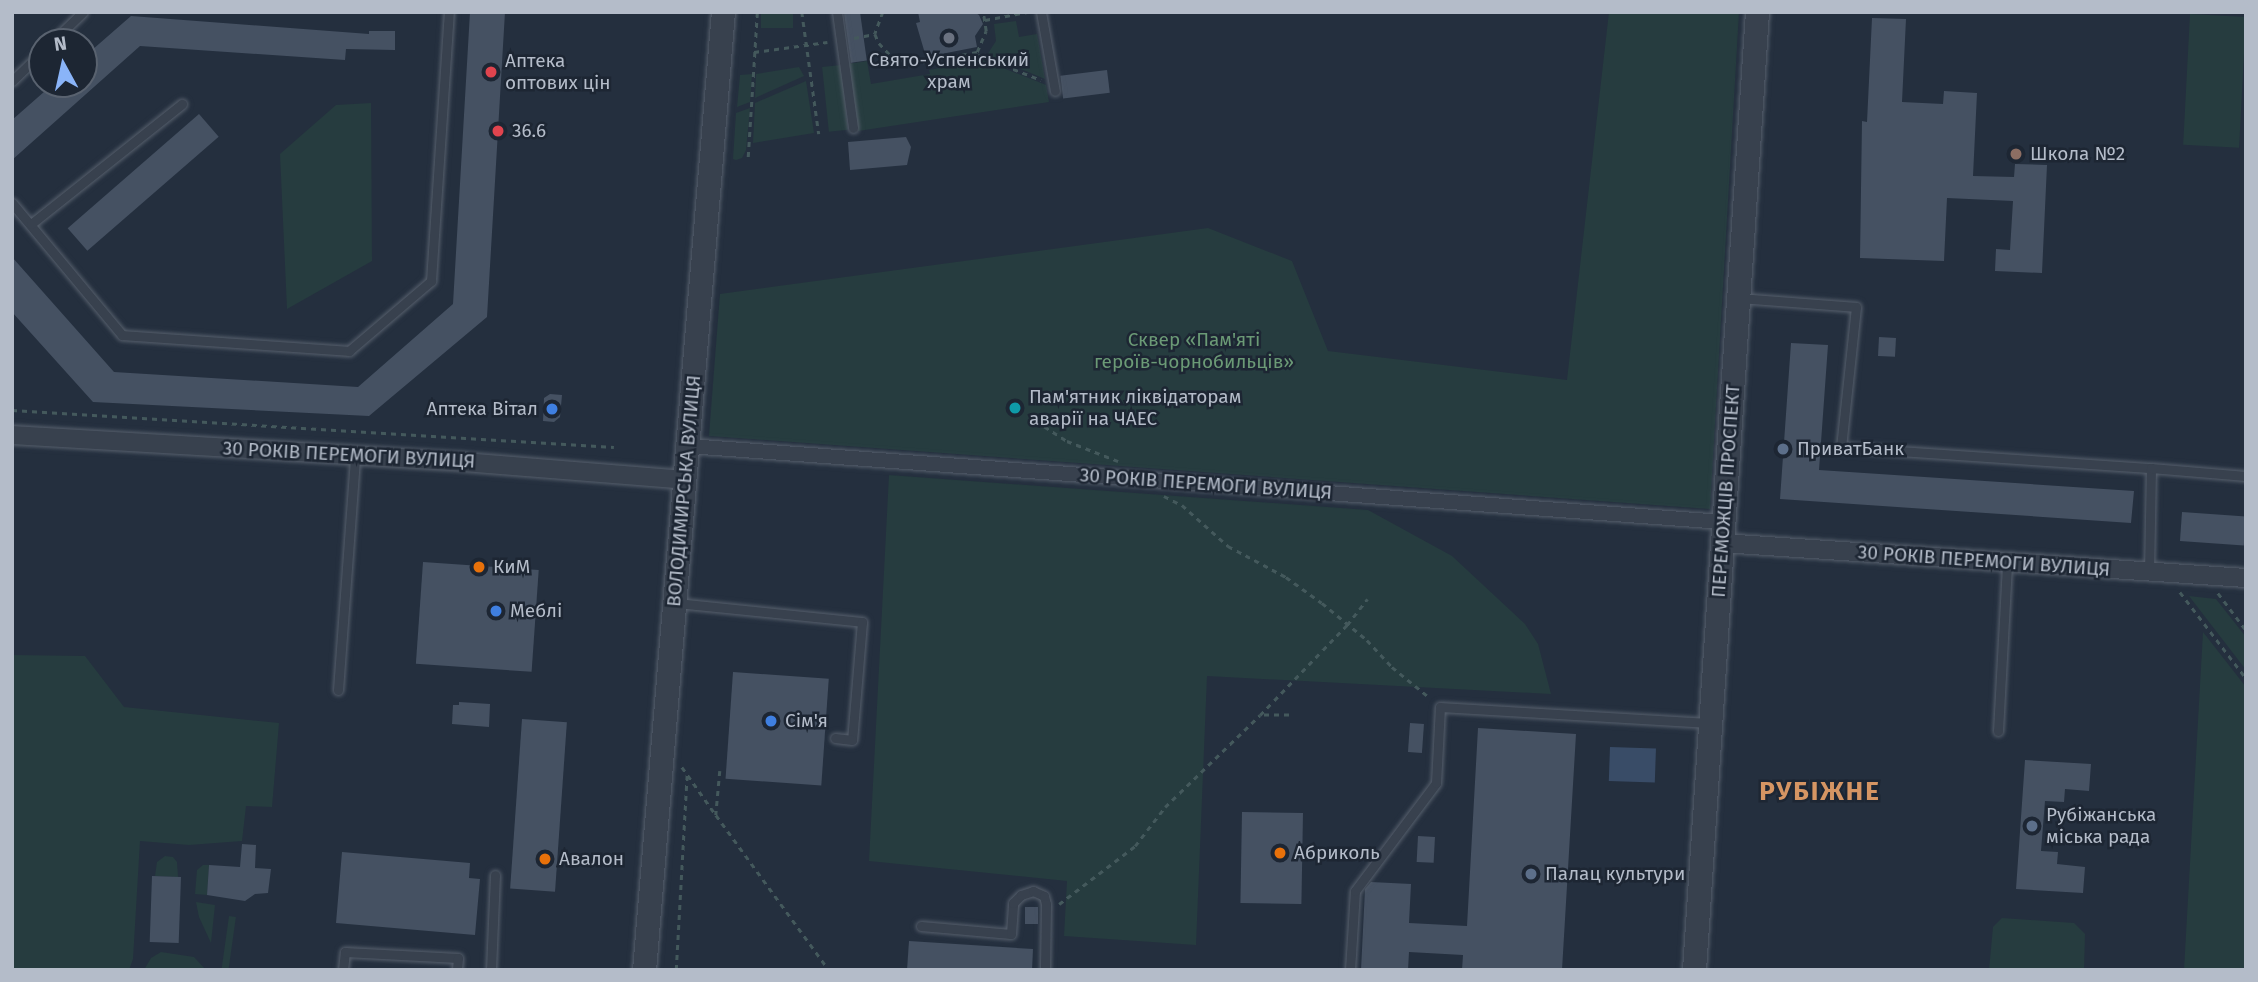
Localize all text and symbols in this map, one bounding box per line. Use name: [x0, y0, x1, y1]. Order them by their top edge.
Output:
north arrow: [28, 28, 98, 98]
marker: Свято-Успенський храм: [941, 30, 957, 46]
text: N: [52, 31, 68, 56]
place label: Свято-Успенський храм: [869, 49, 1029, 93]
place label: Аптека оптових цін: [505, 50, 611, 94]
marker: Аптека оптових цін: [483, 64, 499, 80]
place label: 36.6: [512, 120, 546, 142]
marker: 36.6: [490, 123, 506, 139]
place label: Школа №2: [2030, 143, 2125, 165]
marker: Школа №2: [2008, 146, 2024, 162]
park label: Сквер «Пам'яті героїв-чорнобильців»: [1094, 329, 1294, 373]
street label: ВОЛОДИМИРСЬКА ВУЛИЦЯ: [663, 374, 705, 608]
street label: ПЕРЕМОЖЦІВ ПРОСПЕКТ: [1707, 384, 1745, 598]
place label: Пам'ятник ліквідаторам аварії на ЧАЕС: [1029, 386, 1241, 430]
place label: Аптека Вітал: [427, 398, 538, 420]
marker: Пам'ятник ліквідаторам аварії на ЧАЕС: [1007, 400, 1023, 416]
marker: Аптека Вітал: [544, 401, 560, 417]
street label: 30 РОКІВ ПЕРЕМОГИ ВУЛИЦЯ: [222, 437, 476, 473]
place label: ПриватБанк: [1797, 438, 1904, 460]
marker: ПриватБанк: [1775, 441, 1791, 457]
street label: 30 РОКІВ ПЕРЕМОГИ ВУЛИЦЯ: [1079, 464, 1333, 504]
street label: 30 РОКІВ ПЕРЕМОГИ ВУЛИЦЯ: [1857, 541, 2111, 581]
place label: КиМ: [493, 556, 530, 578]
marker: КиМ: [471, 559, 487, 575]
place label: Меблі: [510, 600, 562, 622]
marker: Меблі: [488, 603, 504, 619]
place label: Сім'я: [785, 710, 828, 732]
marker: Сім'я: [763, 713, 779, 729]
district label: РУБІЖНЕ: [1760, 776, 1880, 808]
place label: Рубіжанська міська рада: [2046, 804, 2156, 848]
marker: Рубіжанська міська рада: [2024, 818, 2040, 834]
place label: Абриколь: [1294, 842, 1380, 864]
marker: Абриколь: [1272, 845, 1288, 861]
place label: Авалон: [559, 848, 624, 870]
marker: Авалон: [537, 851, 553, 867]
place label: Палац культури: [1545, 863, 1685, 885]
marker: Палац культури: [1523, 866, 1539, 882]

